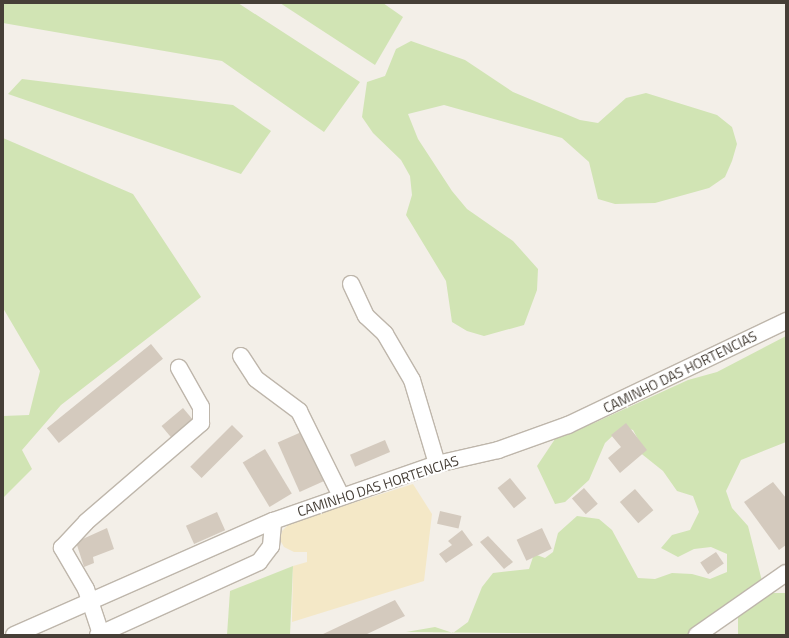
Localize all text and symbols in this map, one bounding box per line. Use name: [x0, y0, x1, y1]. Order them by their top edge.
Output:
street label: CAMINHO DAS HORTENCIAS: [600, 327, 760, 417]
street label: CAMINHO DAS HORTENCIAS: [295, 452, 461, 520]

